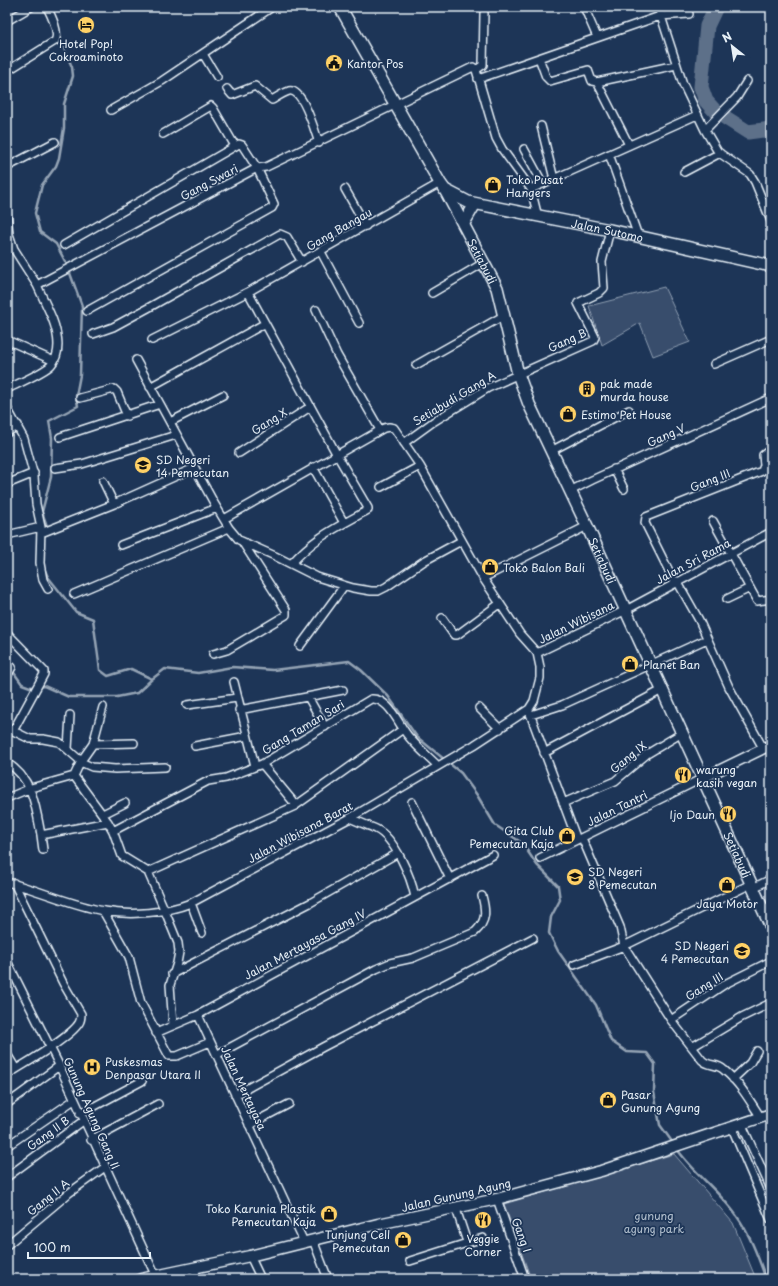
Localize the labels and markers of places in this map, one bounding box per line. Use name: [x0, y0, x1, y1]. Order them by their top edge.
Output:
hotel icon: Hotel Pop! Cokroaminoto: [76, 15, 96, 35]
place label: Hotel Pop! Cokroaminoto: [49, 35, 123, 65]
public building icon: Kantor Pos: [324, 53, 344, 73]
place label: Kantor Pos: [347, 55, 403, 72]
place label: Toko Pusat Hangers: [506, 171, 564, 201]
shop icon: Toko Pusat Hangers: [483, 175, 503, 195]
place label: pak made murda house: [600, 375, 669, 405]
building icon: pak made murda house: [577, 379, 597, 399]
shop icon: Estimo Pet House: [558, 404, 578, 424]
place label: Estimo Pet House: [581, 406, 672, 423]
place label: SD Negeri 14 Pemecutan: [156, 451, 229, 481]
school or university icon: SD Negeri 14 Pemecutan: [133, 455, 153, 475]
shop icon: Toko Balon Bali: [480, 557, 500, 577]
place label: Toko Balon Bali: [503, 559, 585, 576]
shop icon: Planet Ban: [620, 654, 640, 674]
place label: Planet Ban: [643, 656, 700, 673]
place label: warung kasih vegan: [696, 761, 757, 791]
restaurant icon: warung kasih vegan: [673, 765, 693, 785]
restaurant icon: Ijo Daun: [718, 804, 738, 824]
place label: Ijo Daun: [670, 806, 715, 823]
place label: Gita Club Pemecutan Kaja: [469, 822, 554, 852]
shop icon: Gita Club Pemecutan Kaja: [557, 826, 577, 846]
place label: SD Negeri 8 Pemecutan: [588, 863, 657, 893]
school or university icon: SD Negeri 8 Pemecutan: [565, 867, 585, 887]
shop icon: Jaya Motor: [717, 875, 737, 895]
place label: Jaya Motor: [696, 895, 758, 912]
place label: SD Negeri 4 Pemecutan: [661, 937, 729, 967]
school or university icon: SD Negeri 4 Pemecutan: [732, 941, 752, 961]
place label: Puskesmas Denpasar Utara II: [105, 1053, 201, 1083]
hospital icon: Puskesmas Denpasar Utara II: [82, 1057, 102, 1077]
place label: Pasar Gunung Agung: [621, 1086, 700, 1116]
shop icon: Pasar Gunung Agung: [598, 1090, 618, 1110]
place label: Toko Karunia Plastik Pemecutan Kaja: [205, 1200, 316, 1230]
shop icon: Toko Karunia Plastik Pemecutan Kaja: [319, 1204, 339, 1224]
restaurant icon: Veggie Corner: [473, 1210, 493, 1230]
place label: Tunjung Cell Pemecutan: [325, 1226, 390, 1256]
shop icon: Tunjung Cell Pemecutan: [393, 1230, 413, 1250]
place label: Veggie Corner: [465, 1230, 502, 1260]

